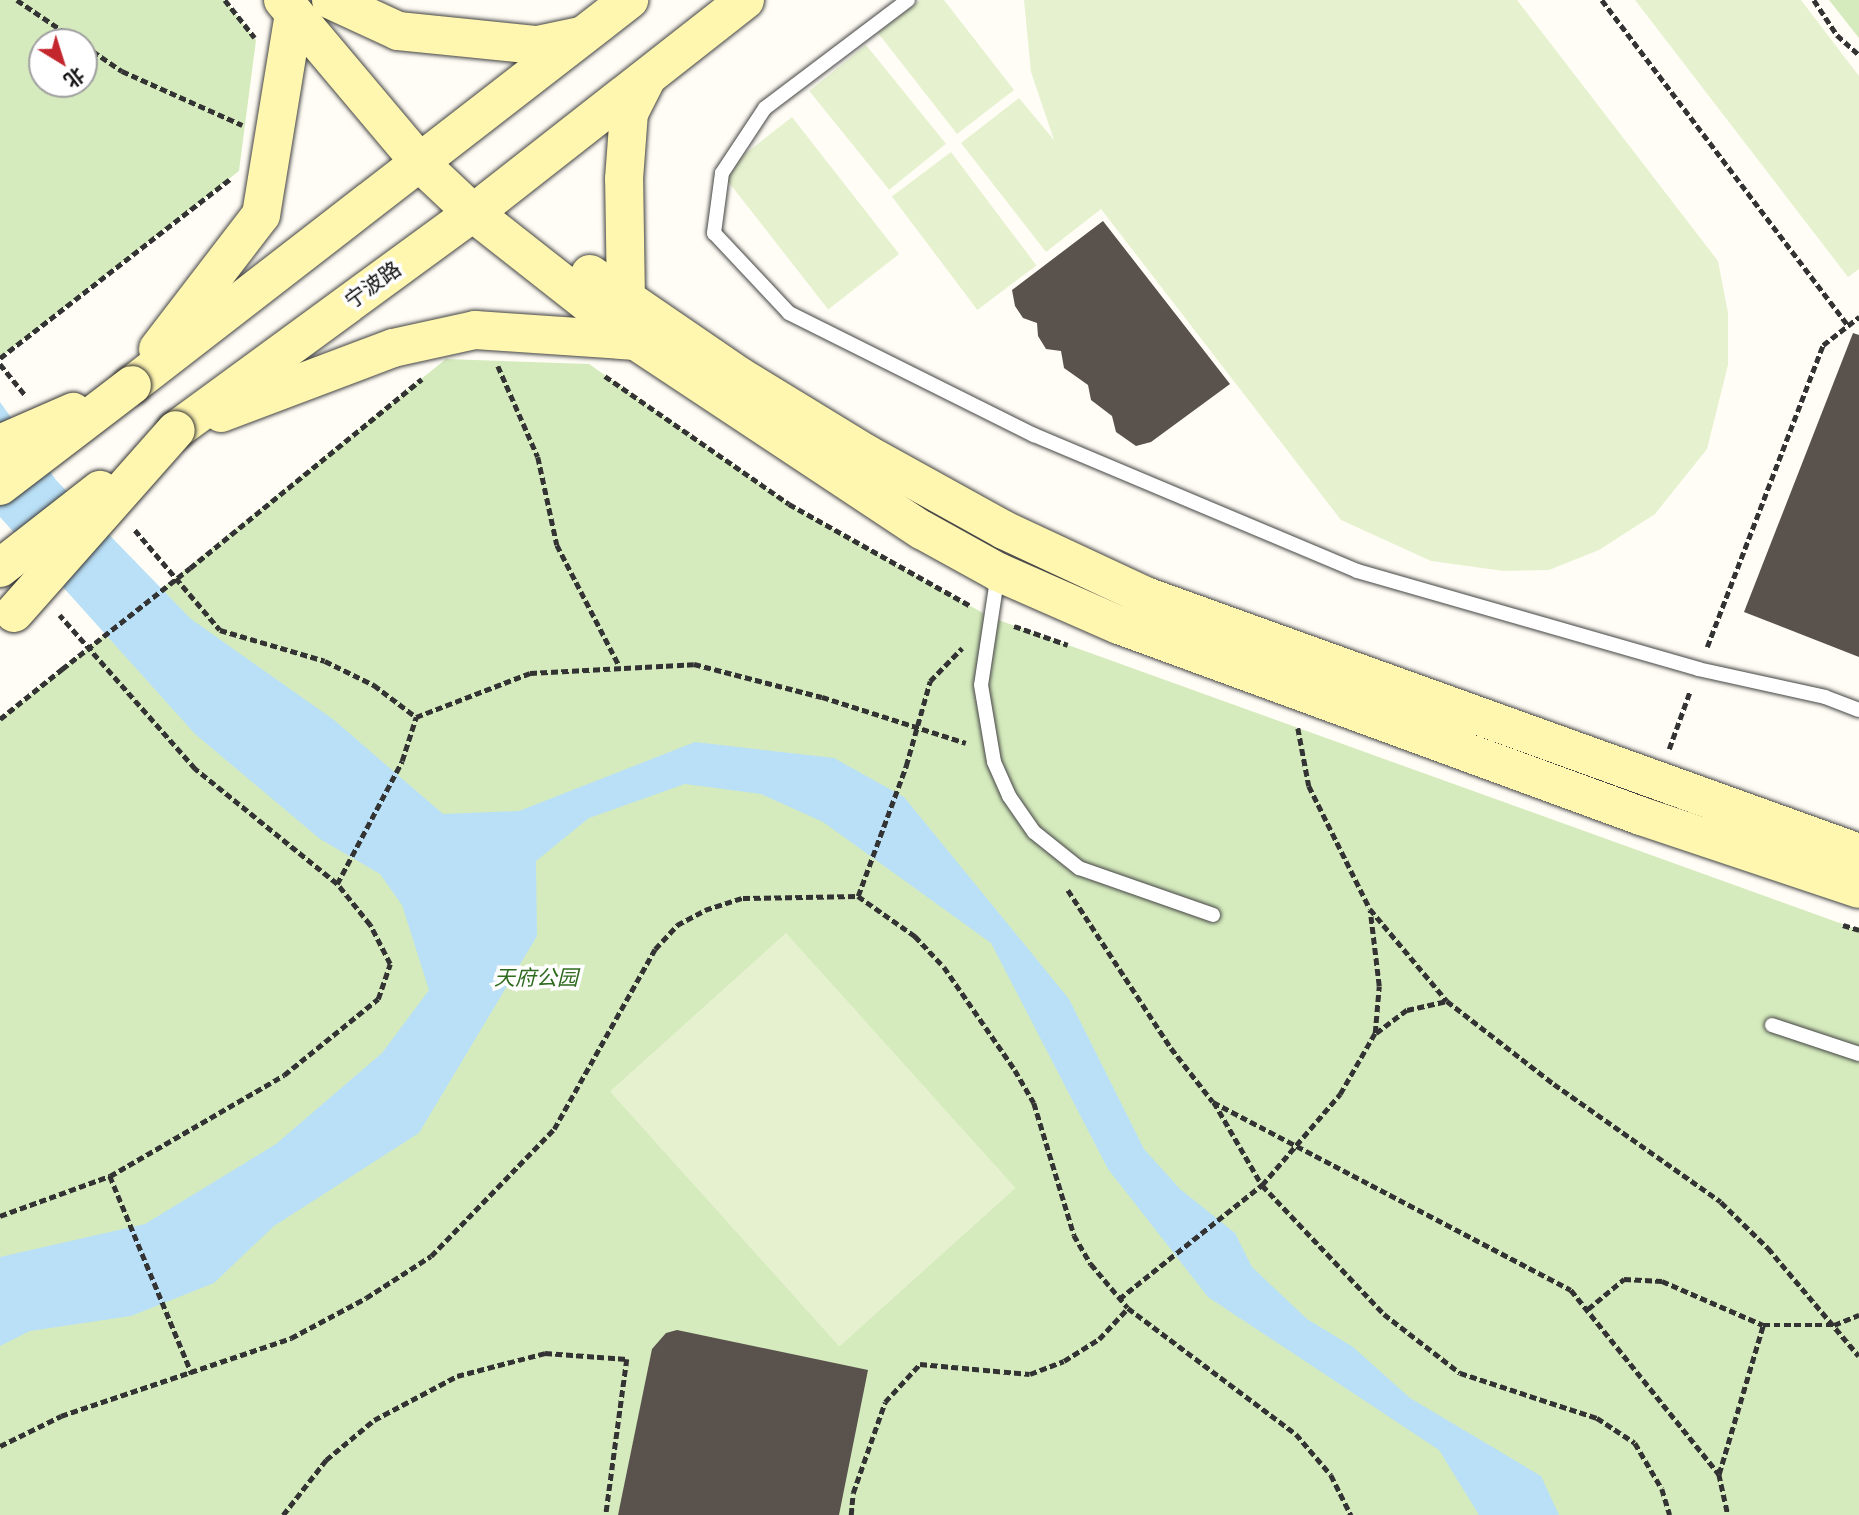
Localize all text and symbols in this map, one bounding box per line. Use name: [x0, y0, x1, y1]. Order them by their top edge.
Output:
north arrow: [28, 28, 98, 98]
text: 北: [60, 63, 90, 93]
street label: 宁波路: [340, 256, 406, 314]
park label: 天府公园: [494, 965, 578, 991]

